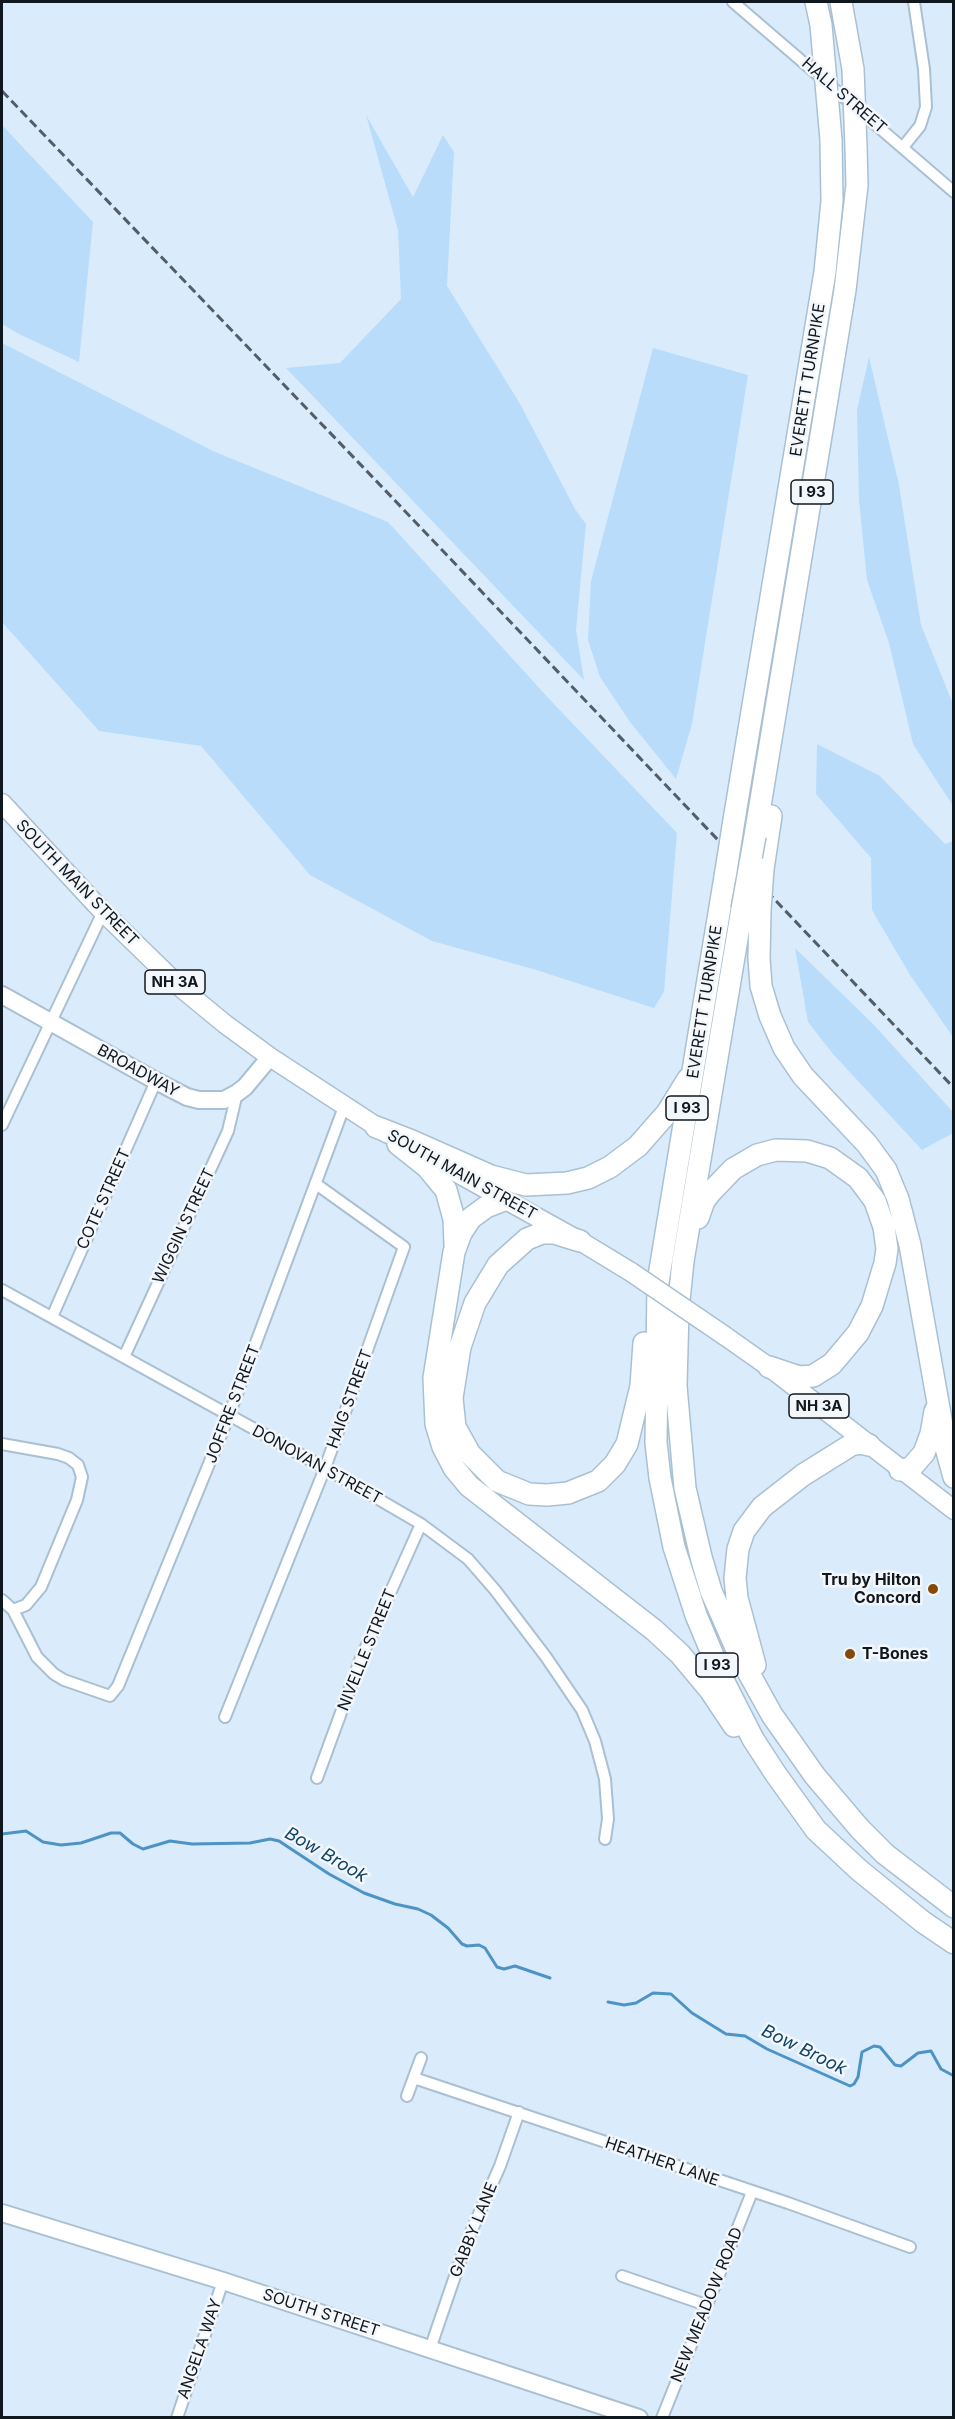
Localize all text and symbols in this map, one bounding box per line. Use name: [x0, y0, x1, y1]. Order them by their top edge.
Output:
street label: HALL STREET: [798, 54, 890, 138]
street label: EVERETT TURNPIKE: [786, 302, 830, 458]
road number: I 93: [791, 480, 833, 504]
street label: SOUTH MAIN STREET: [12, 816, 142, 950]
street label: EVERETT TURNPIKE: [683, 924, 727, 1080]
road number: NH 3A: [145, 970, 205, 994]
street label: BROADWAY: [94, 1041, 182, 1101]
road number: I 93: [666, 1096, 708, 1120]
street label: SOUTH MAIN STREET: [384, 1126, 540, 1224]
street label: COTE STREET: [73, 1146, 135, 1252]
street label: WIGGIN STREET: [149, 1165, 219, 1287]
street label: JOFFRE STREET: [202, 1342, 264, 1466]
street label: HAIG STREET: [323, 1347, 377, 1451]
road number: NH 3A: [789, 1394, 849, 1418]
street label: DONOVAN STREET: [249, 1421, 385, 1509]
place label: Tru by Hilton Concord: [821, 1570, 921, 1608]
marker: Tru by Hilton Concord: [926, 1582, 940, 1596]
street label: NIVELLE STREET: [334, 1586, 400, 1714]
place label: T-Bones: [862, 1644, 928, 1664]
marker: T-Bones: [843, 1647, 857, 1661]
road number: I 93: [696, 1653, 738, 1677]
water label: Bow Brook: [281, 1823, 371, 1887]
water label: Bow Brook: [758, 2020, 850, 2080]
street label: HEATHER LANE: [602, 2133, 722, 2191]
street label: GABBY LANE: [446, 2180, 502, 2280]
street label: NEW MEADOW ROAD: [667, 2225, 747, 2385]
street label: SOUTH STREET: [260, 2285, 382, 2341]
street label: ANGELA WAY: [174, 2296, 226, 2402]

